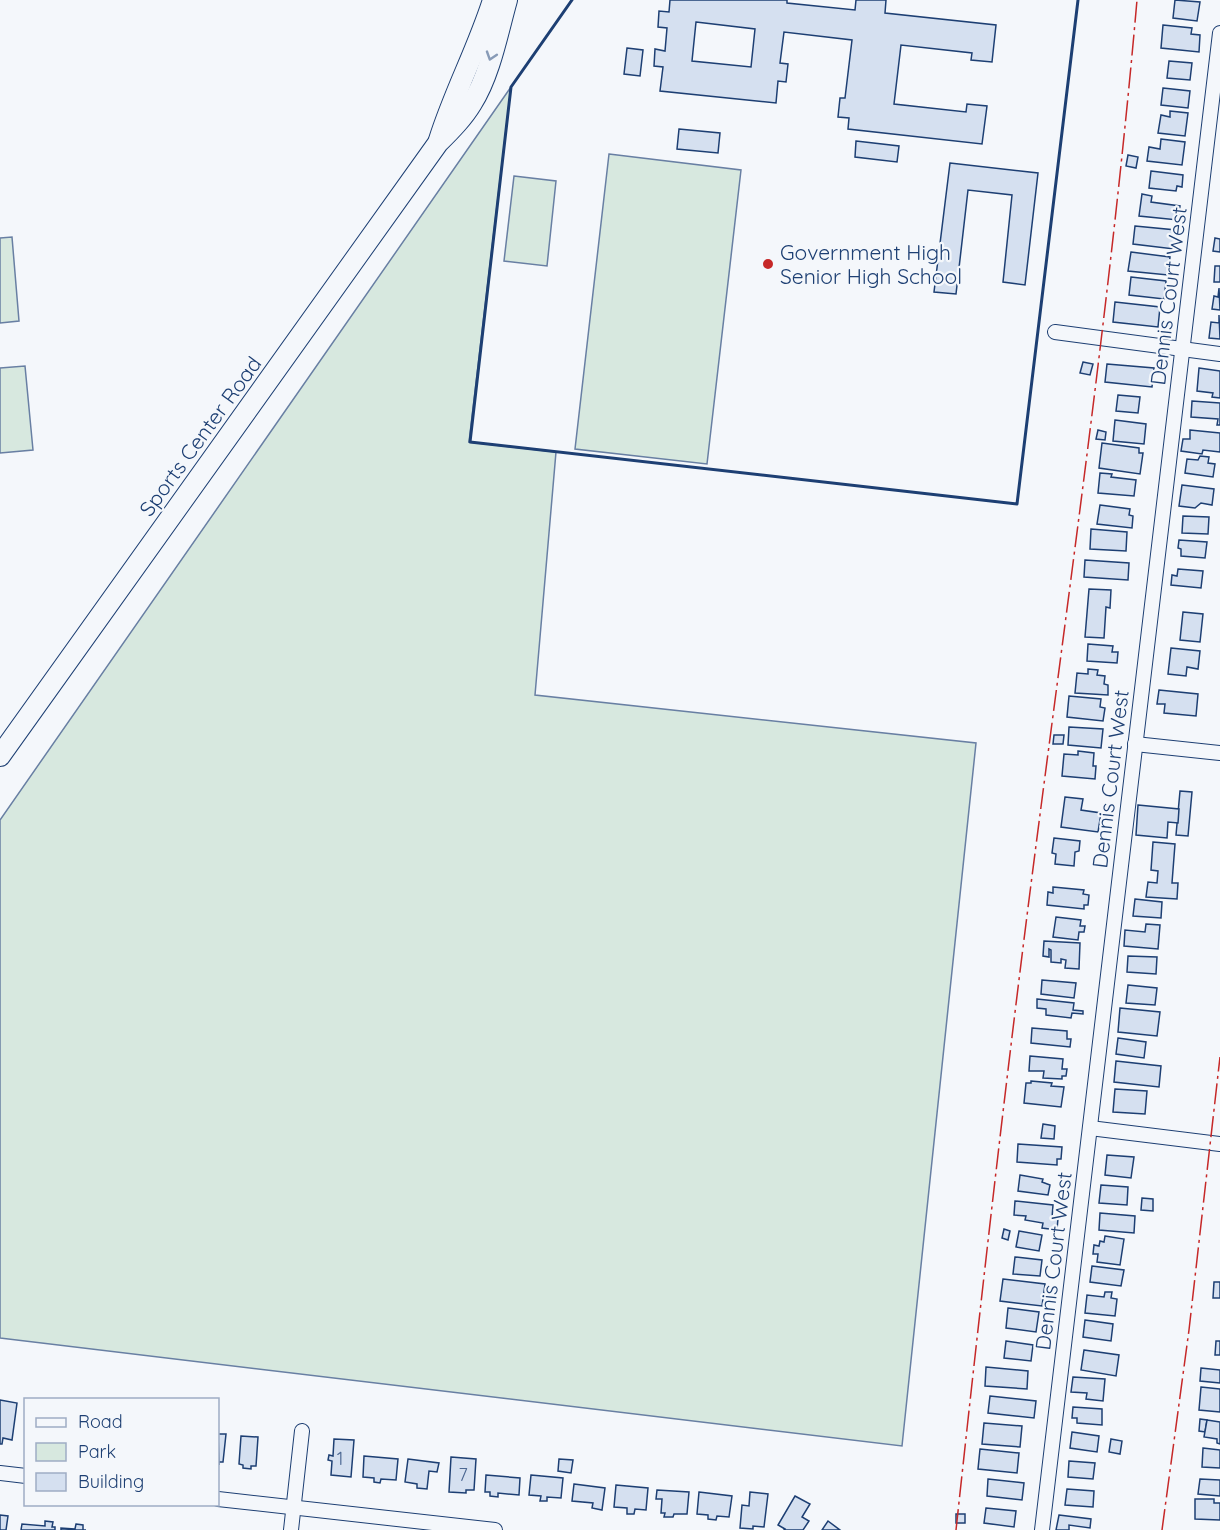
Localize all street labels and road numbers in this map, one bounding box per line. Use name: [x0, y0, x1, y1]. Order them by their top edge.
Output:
street label: Dennis Court West: [1144, 205, 1192, 387]
street label: Sports Center Road: [133, 351, 267, 521]
street label: Dennis Court West: [1086, 688, 1134, 870]
street label: Dennis Court West: [1029, 1170, 1077, 1352]

